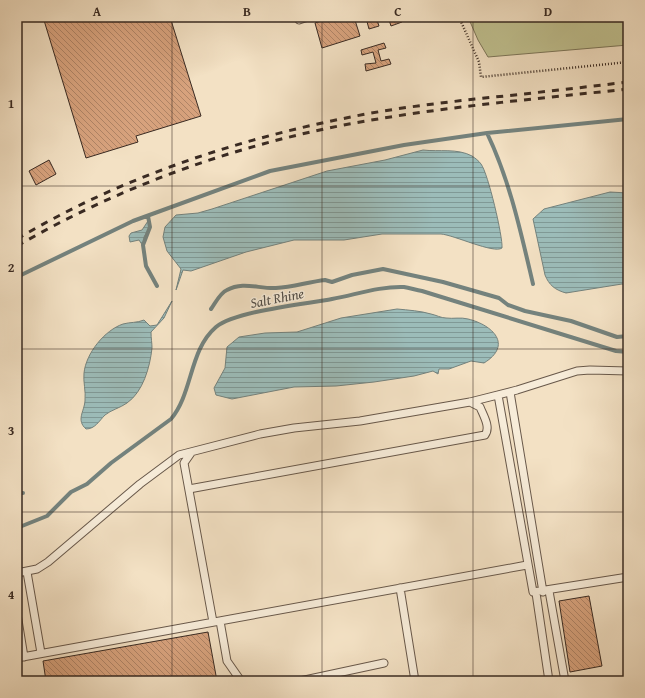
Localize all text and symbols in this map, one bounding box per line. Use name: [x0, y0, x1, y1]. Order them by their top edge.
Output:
text: A: [93, 2, 102, 21]
text: B: [243, 2, 251, 21]
text: C: [394, 2, 402, 21]
text: D: [544, 2, 552, 21]
text: 1: [8, 94, 14, 113]
text: 2: [8, 258, 15, 277]
water label: Salt Rhine: [248, 283, 306, 313]
text: 3: [8, 421, 14, 440]
text: 4: [8, 585, 15, 604]

